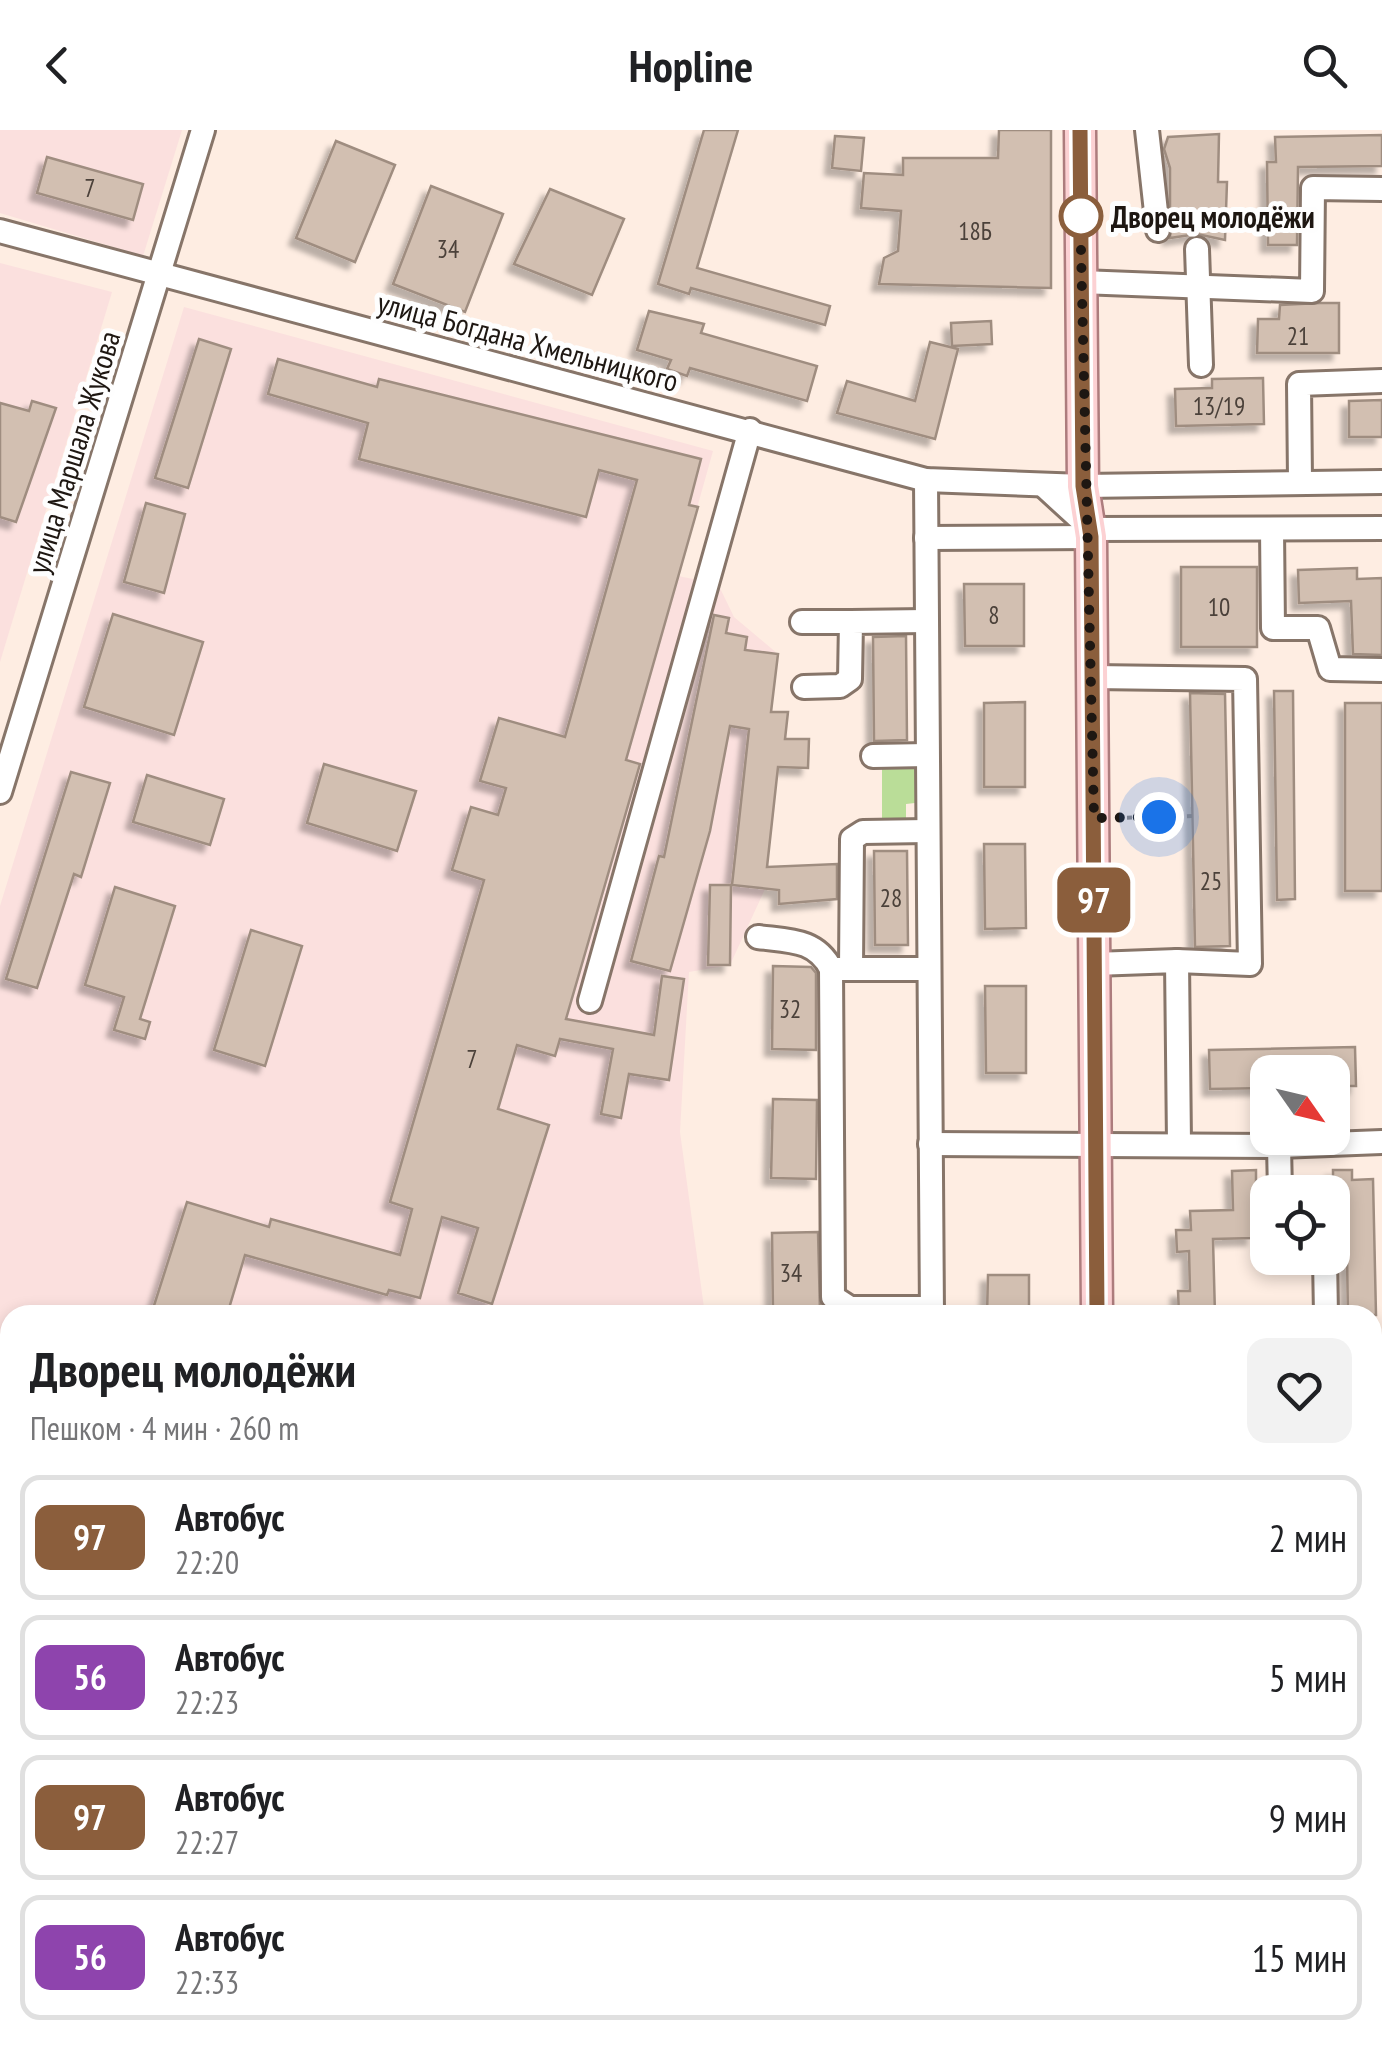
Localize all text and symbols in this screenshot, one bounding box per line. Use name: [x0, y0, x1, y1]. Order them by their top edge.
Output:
text: Hopline: [629, 36, 753, 94]
icon: back: [30, 38, 85, 93]
icon: search: [1297, 38, 1352, 93]
house number: 7: [84, 172, 96, 204]
marker: Дворец молодёжи: [1060, 195, 1102, 237]
place label: Дворец молодёжи: [1111, 197, 1315, 236]
house number: 18Б: [958, 215, 992, 247]
house number: 34: [437, 233, 459, 265]
street label: улица Богдана Хмельницкого: [373, 282, 683, 400]
house number: 21: [1287, 320, 1309, 352]
street label: улица Маршала Жукова: [18, 326, 128, 578]
house number: 13/19: [1193, 390, 1245, 422]
house number: 10: [1208, 591, 1230, 623]
house number: 8: [988, 599, 1000, 631]
your location: [1134, 792, 1184, 842]
house number: 25: [1200, 865, 1222, 897]
line badge: 97: [1049, 868, 1139, 932]
text: 97: [1077, 877, 1111, 923]
house number: 28: [880, 882, 902, 914]
house number: 32: [779, 993, 801, 1025]
house number: 7: [466, 1043, 478, 1075]
north arrow: [1250, 1055, 1350, 1155]
map controls: [1250, 1055, 1350, 1275]
button: locate: [1250, 1175, 1350, 1275]
house number: 34: [780, 1257, 802, 1289]
text: Дворец молодёжи: [30, 1338, 356, 1400]
button: heart: [1247, 1338, 1352, 1443]
text: Пешком · 4 мин · 260 m: [30, 1407, 299, 1449]
text: Автобус: [175, 1492, 285, 1541]
text: 2 мин: [1269, 1513, 1347, 1562]
text: 97: [73, 1514, 107, 1560]
text: 22:20: [175, 1541, 239, 1583]
text: Автобус: [175, 1632, 285, 1681]
text: 5 мин: [1269, 1653, 1347, 1702]
text: 56: [73, 1654, 107, 1700]
text: 22:23: [175, 1681, 239, 1723]
text: Автобус: [175, 1772, 285, 1821]
text: 9 мин: [1269, 1793, 1347, 1842]
text: 97: [73, 1794, 107, 1840]
text: 22:27: [175, 1821, 239, 1863]
text: Автобус: [175, 1912, 285, 1961]
text: 15 мин: [1252, 1933, 1347, 1982]
text: 56: [73, 1934, 107, 1980]
text: 22:33: [175, 1961, 239, 2003]

